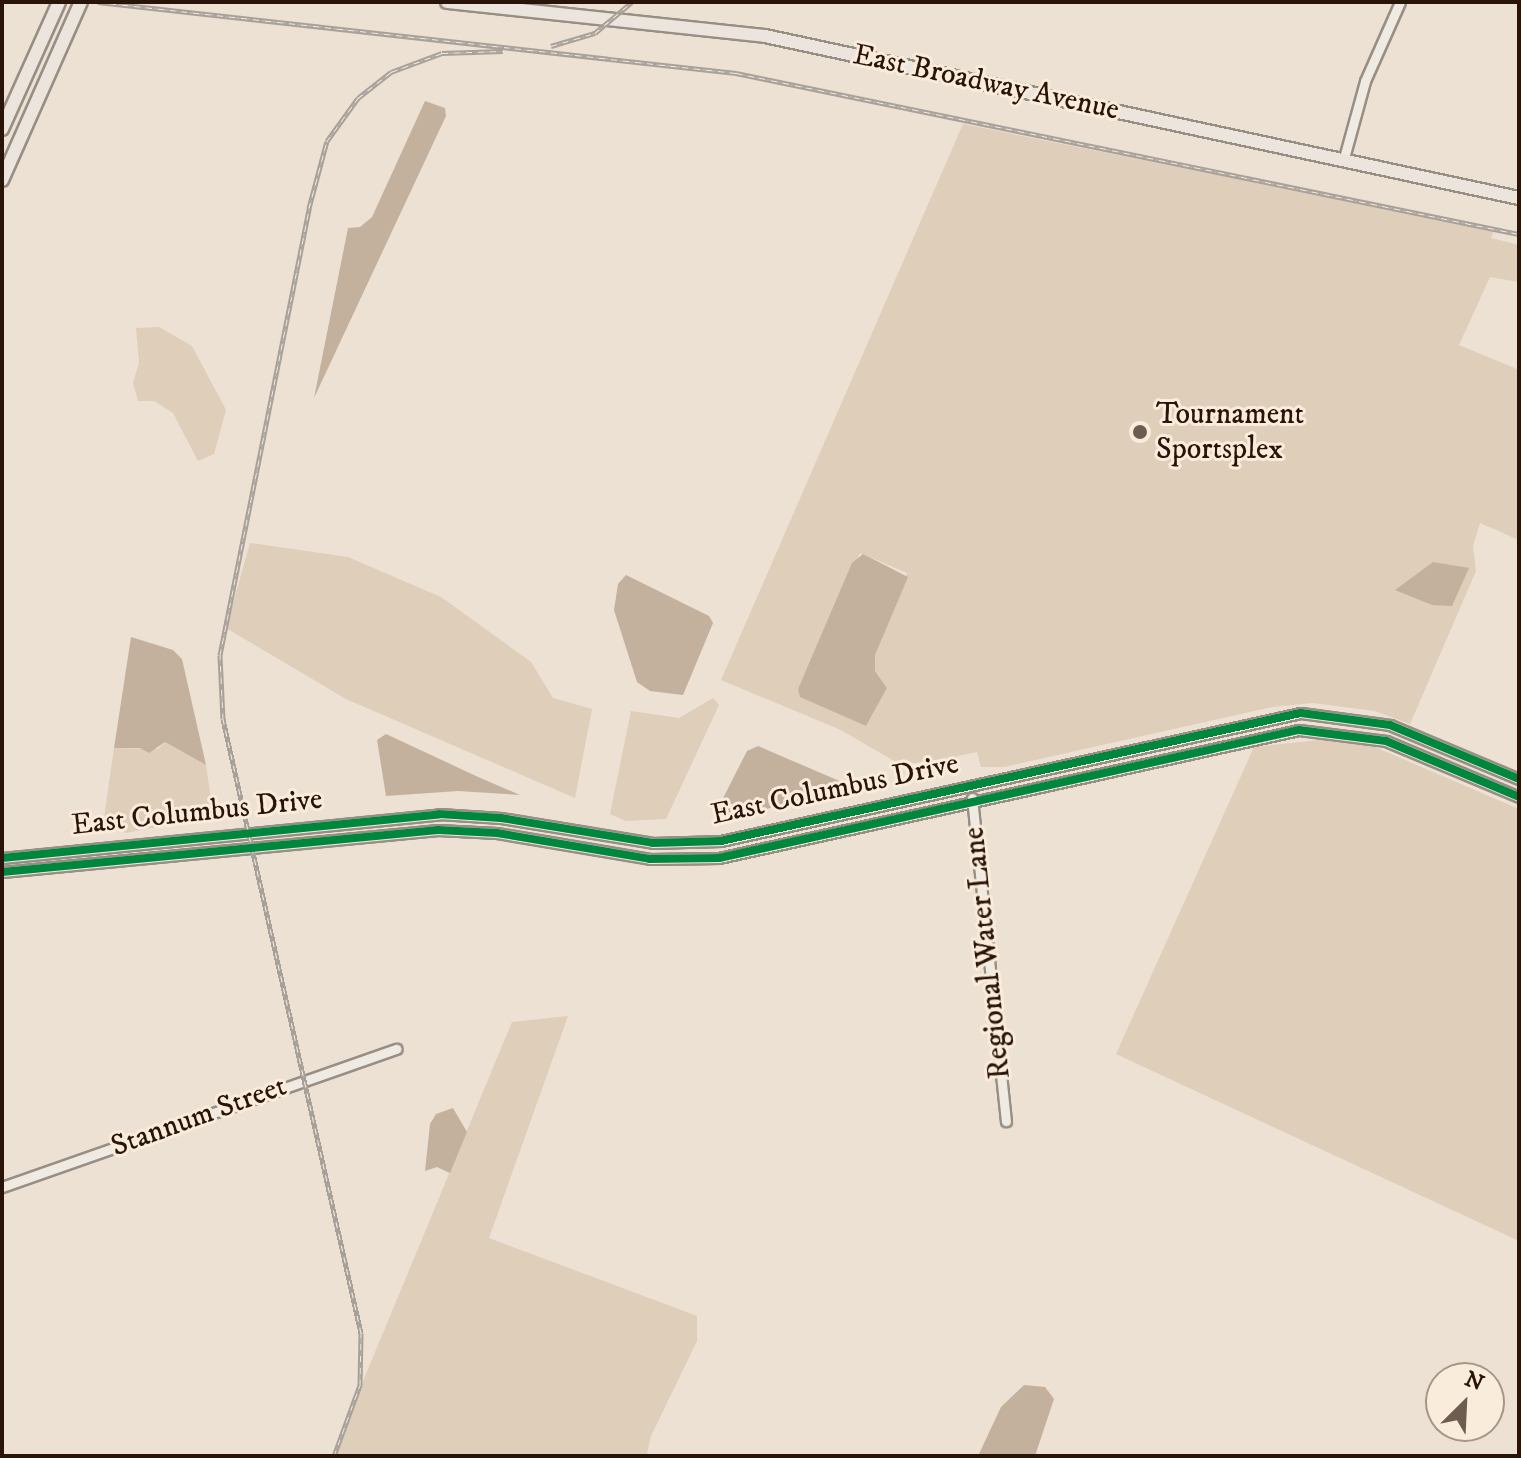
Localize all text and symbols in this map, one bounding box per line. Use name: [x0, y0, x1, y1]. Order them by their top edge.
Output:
street label: East Broadway Avenue: [850, 37, 1122, 129]
place label: Tournament Sportsplex: [1156, 397, 1304, 468]
marker: Tournament Sportsplex: [1131, 423, 1149, 441]
street label: East Columbus Drive: [708, 746, 962, 834]
street label: East Columbus Drive: [70, 782, 324, 844]
street label: Regional Water Lane: [957, 825, 1019, 1081]
street label: Stannum Street: [107, 1069, 291, 1165]
north arrow: [1425, 1362, 1505, 1442]
text: N: [1460, 1365, 1488, 1397]

